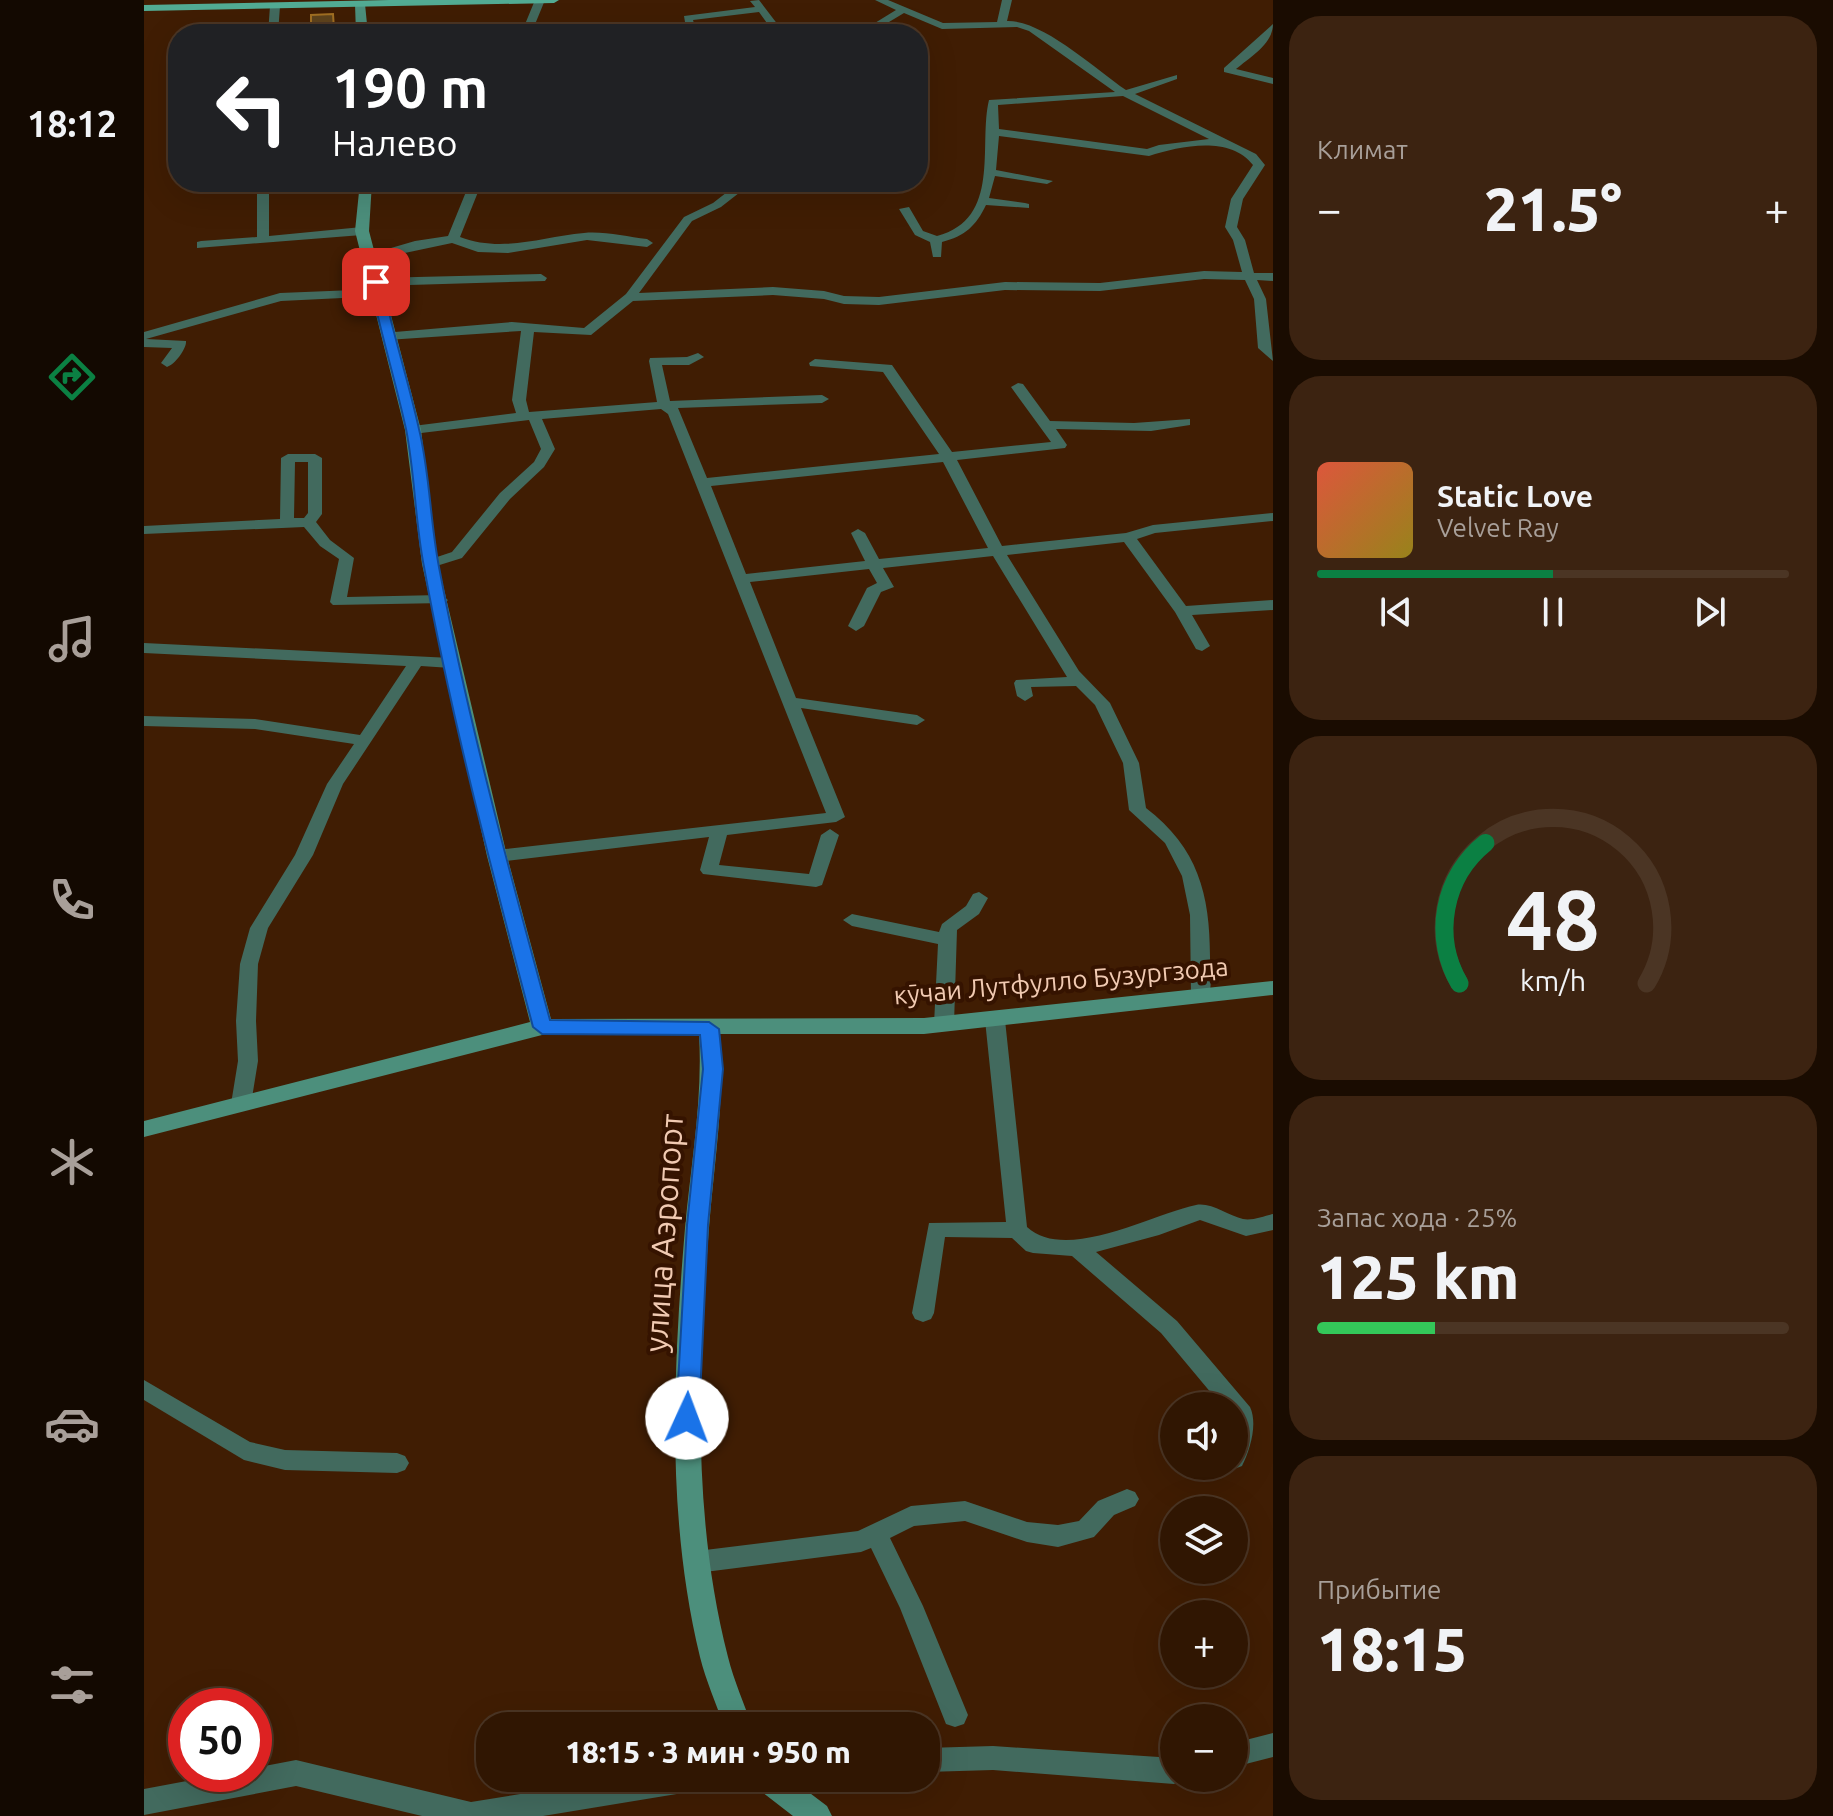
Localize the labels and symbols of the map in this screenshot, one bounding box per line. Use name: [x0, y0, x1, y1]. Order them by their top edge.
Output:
pin: [342, 248, 410, 316]
street label: кӯчаи Лутфулло Бузургзода: [892, 951, 1229, 1010]
street label: улица Аэропорт: [637, 1112, 689, 1353]
position arrow: [645, 1376, 729, 1460]
speed limit sign: 50: [168, 1688, 272, 1792]

